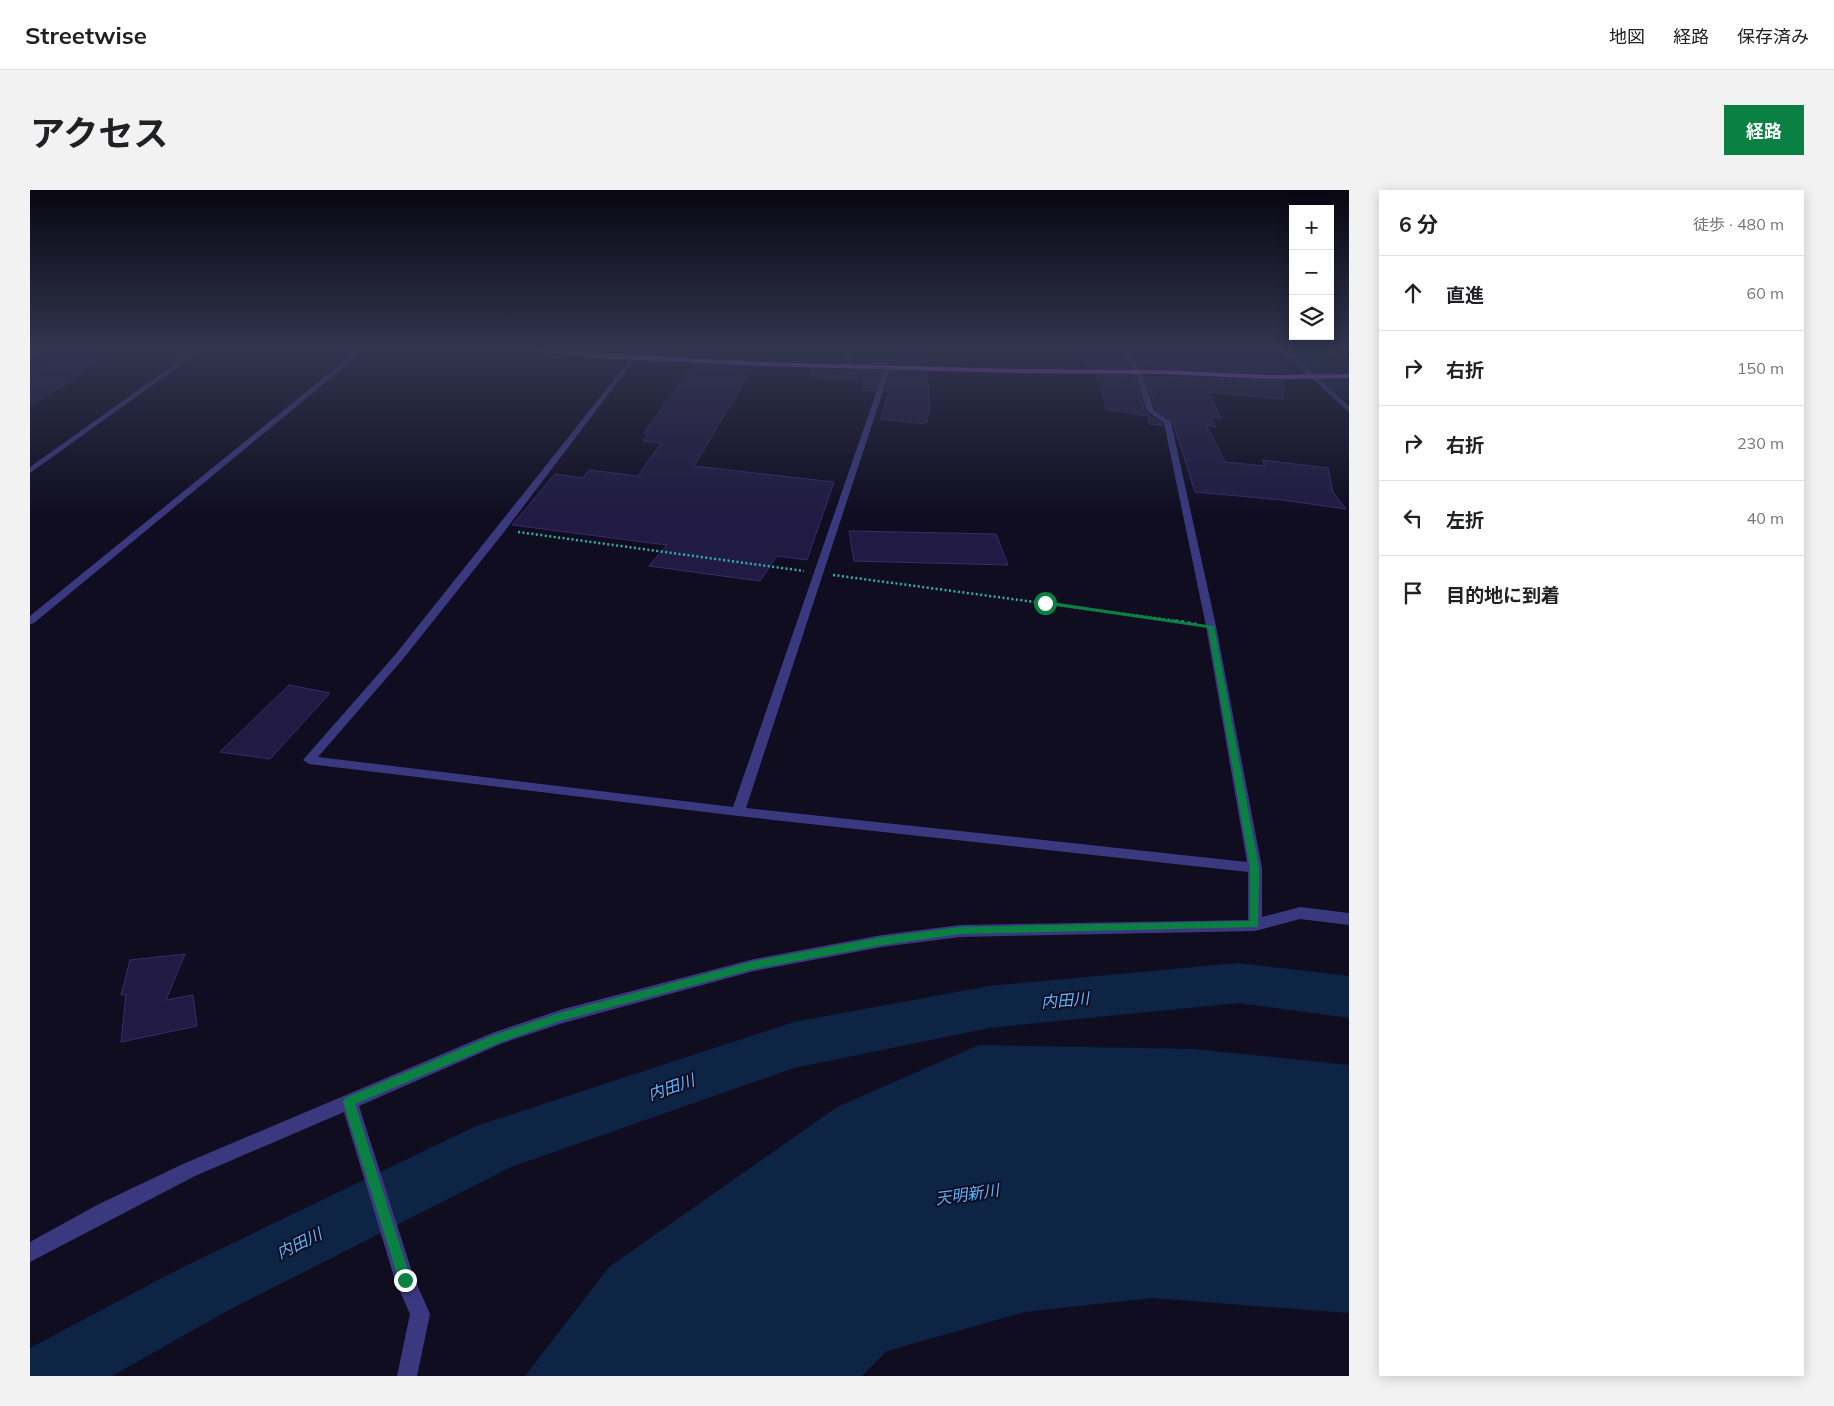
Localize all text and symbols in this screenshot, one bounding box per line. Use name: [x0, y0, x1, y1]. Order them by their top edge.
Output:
text: Streetwise: [25, 20, 147, 50]
text: 地図: [1609, 25, 1645, 48]
text: 経路: [1673, 25, 1709, 48]
text: 保存済み: [1737, 25, 1809, 48]
button: 経路: [1724, 105, 1804, 155]
text: アクセス: [30, 111, 168, 155]
map controls: [1289, 205, 1334, 340]
button: +: [1289, 205, 1334, 250]
text: 6 分: [1399, 211, 1438, 237]
text: 徒歩 · 480 m: [1693, 214, 1784, 234]
button: −: [1289, 250, 1334, 295]
icon: ahead: [1399, 279, 1427, 307]
text: 直進: [1446, 283, 1484, 307]
text: 60 m: [1747, 283, 1784, 303]
button: layers: [1289, 295, 1334, 340]
icon: right: [1399, 354, 1427, 382]
text: 右折: [1446, 358, 1484, 382]
text: 150 m: [1737, 358, 1784, 378]
icon: right: [1399, 429, 1427, 457]
text: 右折: [1446, 433, 1484, 457]
text: 230 m: [1737, 433, 1784, 453]
icon: left: [1399, 504, 1427, 532]
text: 左折: [1446, 508, 1484, 532]
text: 40 m: [1747, 508, 1784, 528]
icon: arrive: [1399, 579, 1427, 607]
text: 目的地に到着: [1446, 583, 1560, 607]
route start: [1034, 592, 1057, 615]
water label: 内田川: [1040, 988, 1092, 1012]
water label: 内田川: [645, 1069, 699, 1104]
water label: 天明新川: [934, 1179, 1002, 1208]
water label: 内田川: [273, 1223, 327, 1263]
route end: [394, 1269, 417, 1292]

